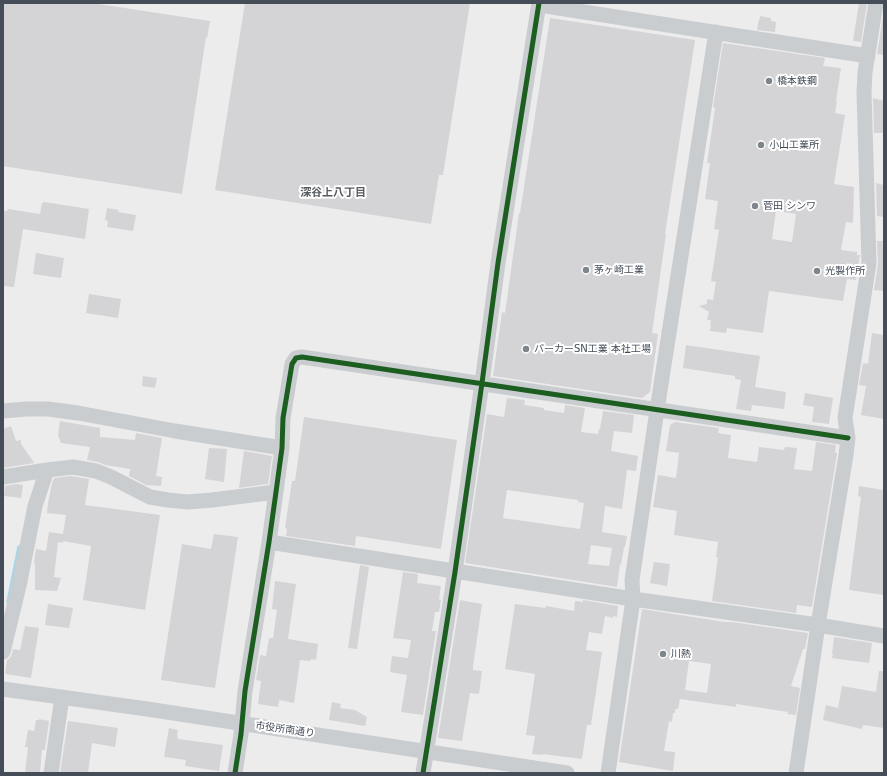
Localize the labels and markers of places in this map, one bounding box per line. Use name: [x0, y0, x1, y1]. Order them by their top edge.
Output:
place label: 橋本鉄鋼: [777, 75, 817, 87]
marker: 橋本鉄鋼: [764, 76, 774, 86]
place label: 小山工業所: [769, 139, 819, 151]
marker: 小山工業所: [756, 140, 766, 150]
place label: 菅田 シンワ: [763, 200, 816, 212]
marker: 菅田 シンワ: [750, 201, 760, 211]
place label: 茅ヶ崎工業: [594, 264, 644, 276]
marker: 茅ヶ崎工業: [581, 265, 591, 275]
place label: 光製作所: [825, 265, 865, 277]
marker: 光製作所: [812, 266, 822, 276]
place label: パーカーSN工業 本社工場: [534, 343, 651, 355]
marker: パーカーSN工業 本社工場: [521, 344, 531, 354]
place label: 川熱: [671, 648, 691, 660]
marker: 川熱: [658, 649, 668, 659]

